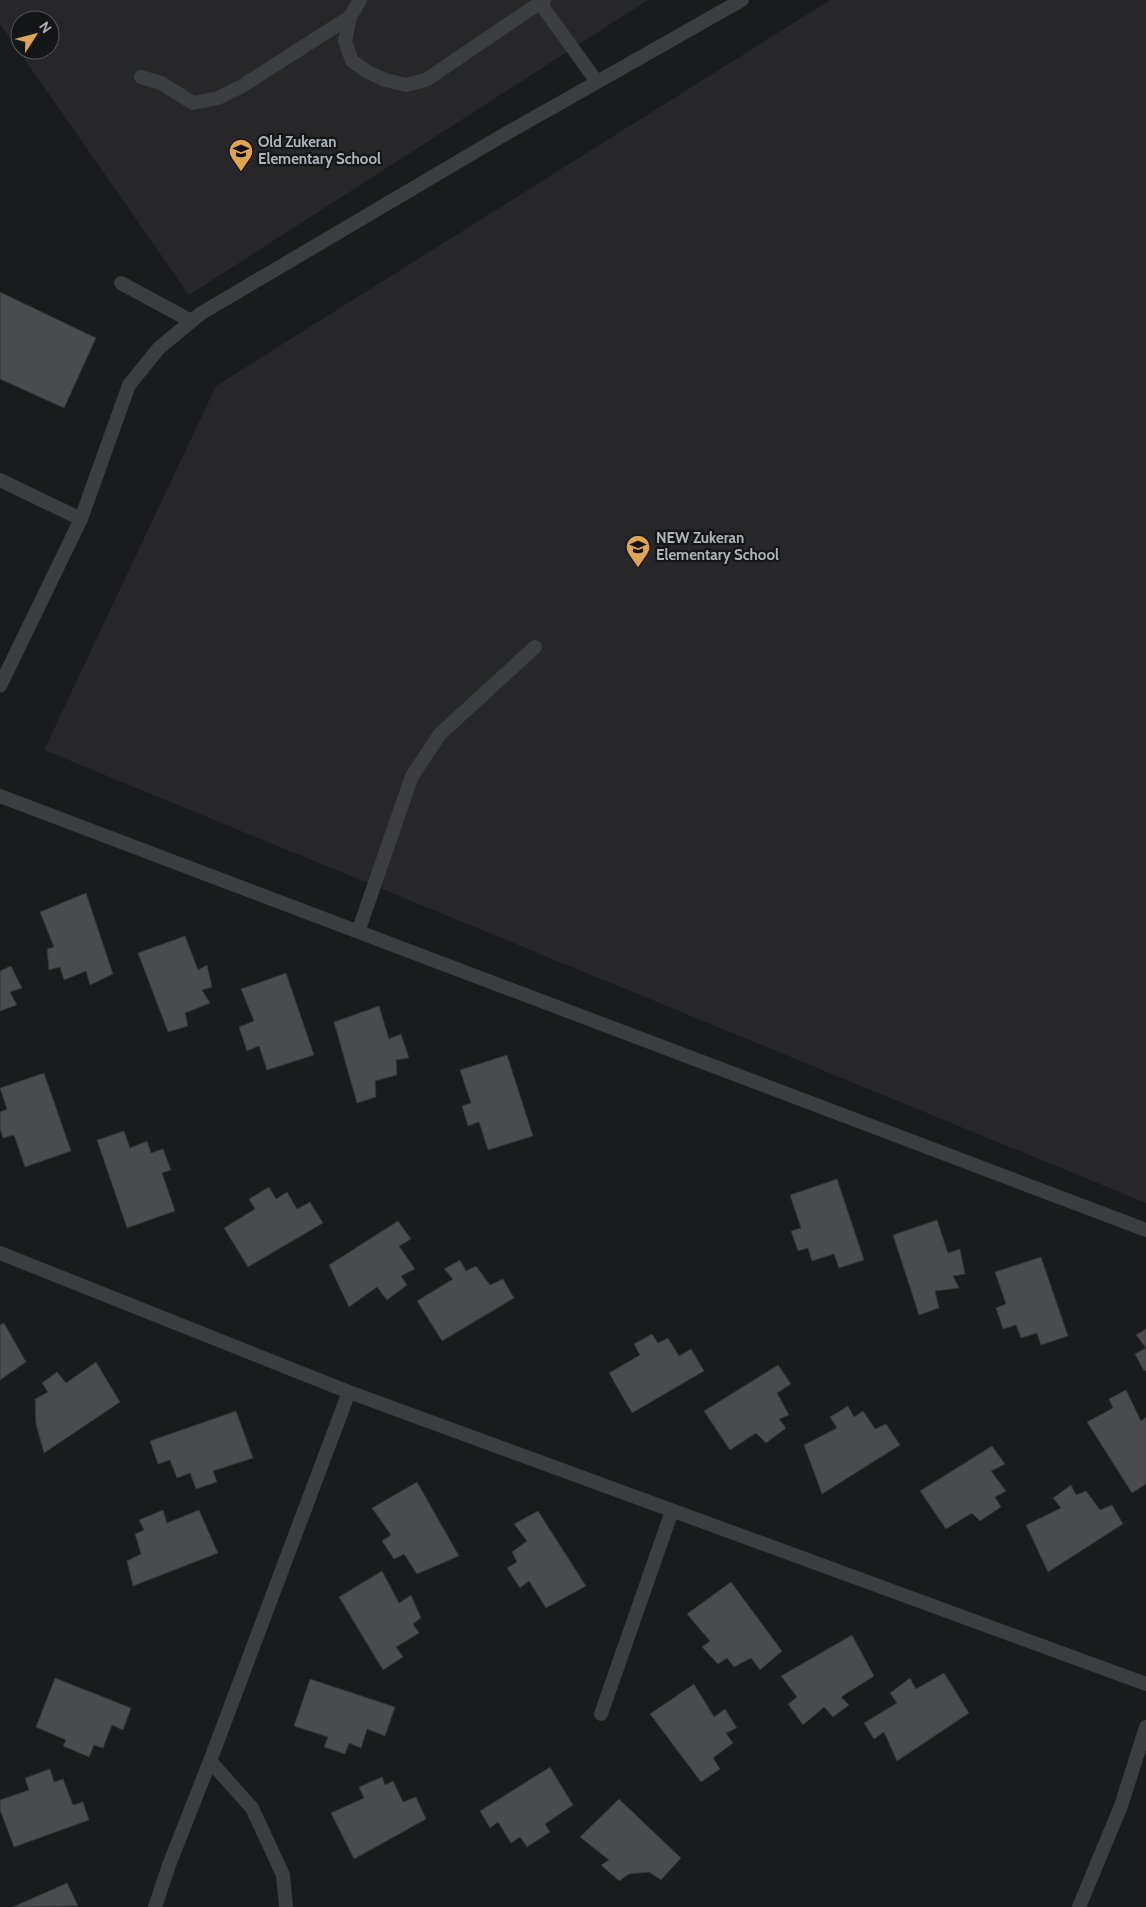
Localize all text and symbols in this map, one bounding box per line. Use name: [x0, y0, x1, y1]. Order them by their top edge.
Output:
north arrow: [10, 10, 60, 60]
text: N: [35, 18, 56, 37]
place label: Old Zukeran Elementary School: [258, 133, 381, 168]
school or university icon: Old Zukeran Elementary School: [228, 138, 254, 172]
place label: NEW Zukeran Elementary School: [656, 529, 779, 564]
school or university icon: NEW Zukeran Elementary School: [625, 534, 651, 568]

